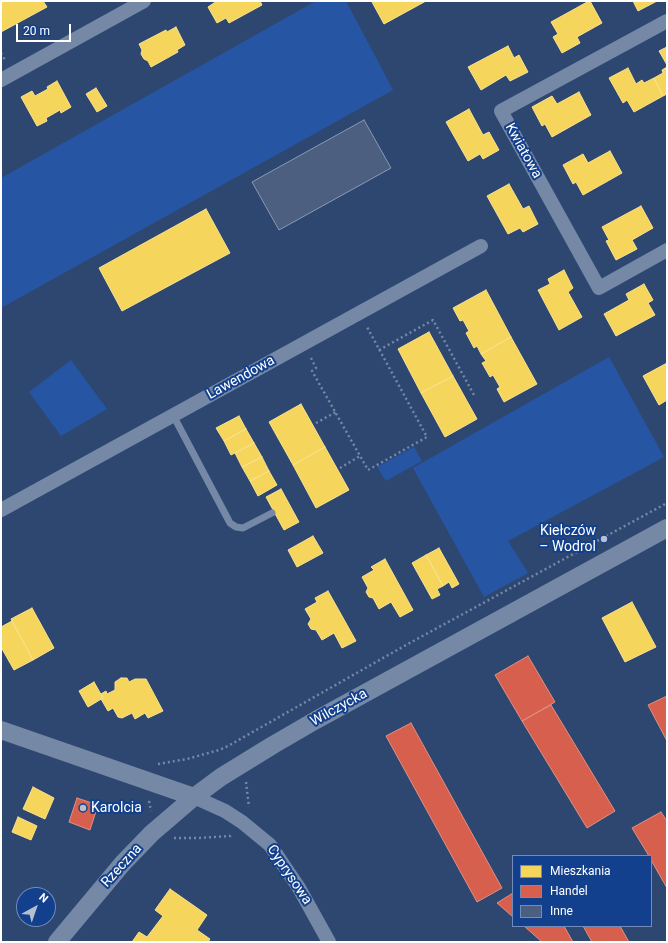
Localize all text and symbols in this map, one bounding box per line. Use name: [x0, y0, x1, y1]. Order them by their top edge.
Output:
scale bar: [18, 16, 73, 42]
text: 20 m: [23, 24, 50, 38]
street label: Kwiatowa: [501, 120, 545, 182]
street label: Lawendowa: [204, 353, 278, 403]
place label: Kiełczów – Wodrol: [539, 523, 596, 556]
marker: Kiełczów – Wodrol: [599, 534, 609, 544]
street label: Wilczycka: [308, 686, 370, 730]
place label: Karolcia: [91, 800, 142, 816]
marker: Karolcia: [78, 803, 88, 813]
street label: Rzeczna: [98, 841, 146, 891]
street label: Cyprysowa: [263, 842, 315, 908]
legend: [512, 855, 652, 927]
text: Mieszkania: [550, 864, 611, 878]
text: Handel: [550, 884, 588, 898]
north arrow: [16, 887, 56, 927]
text: N: [36, 891, 51, 906]
text: Inne: [550, 904, 573, 918]

